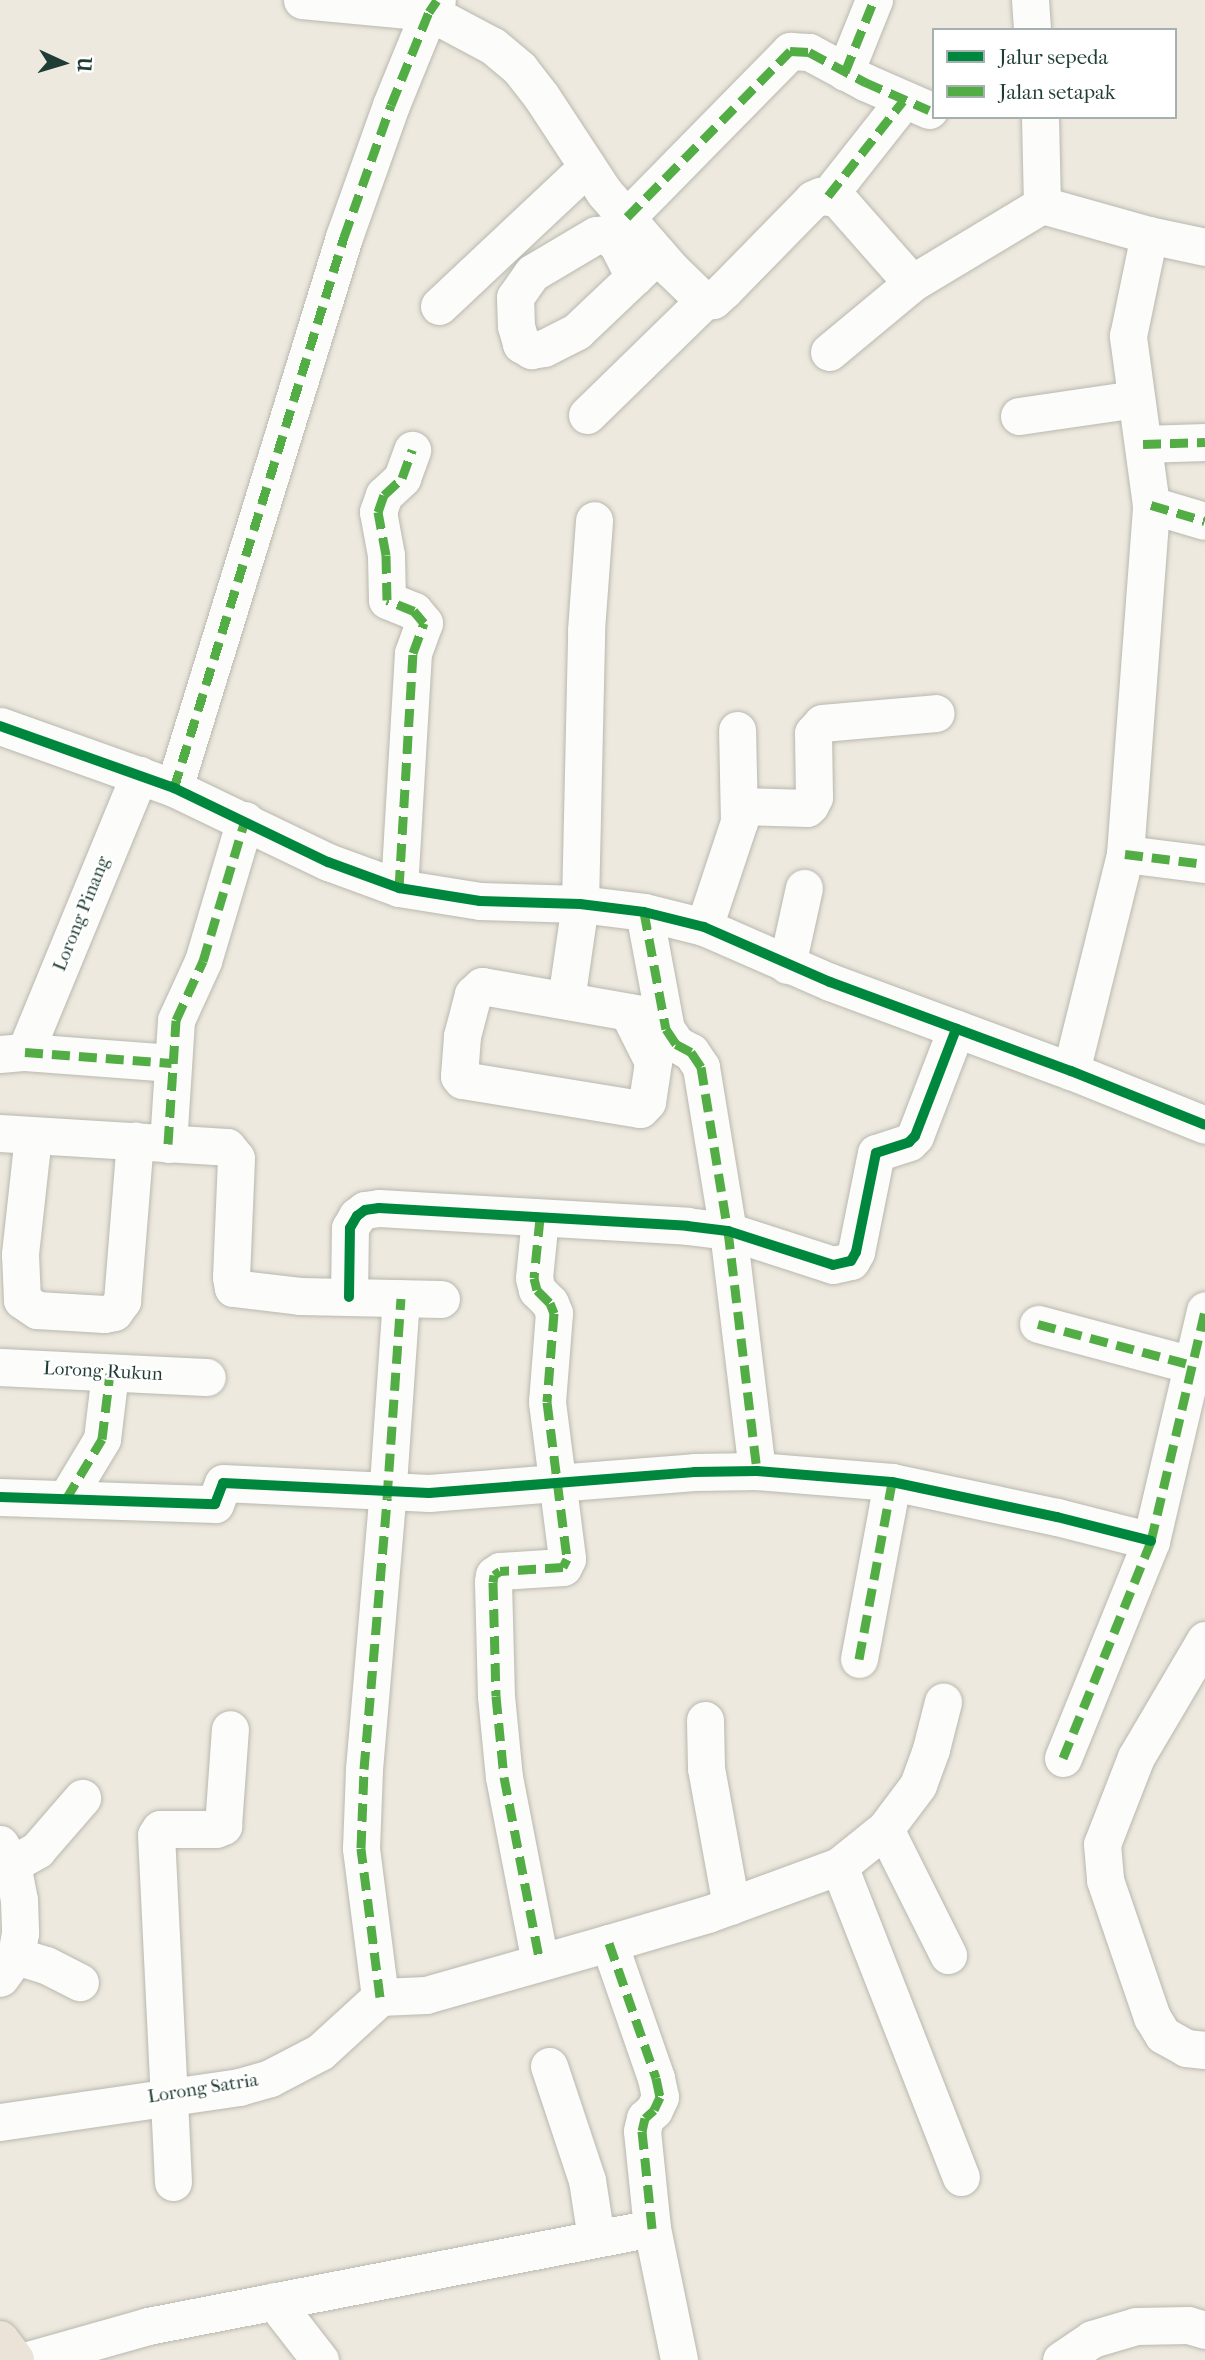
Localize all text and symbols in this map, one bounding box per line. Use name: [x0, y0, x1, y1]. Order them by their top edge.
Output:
north arrow: [28, 28, 98, 98]
legend: [932, 28, 1177, 119]
text: Jalur sepeda: [999, 45, 1108, 69]
text: U: [72, 56, 95, 73]
text: Jalan setapak: [999, 80, 1116, 104]
street label: Lorong Pinang: [49, 853, 115, 975]
street label: Lorong Rukun: [43, 1357, 163, 1387]
street label: Lorong Satria: [146, 2069, 260, 2109]

